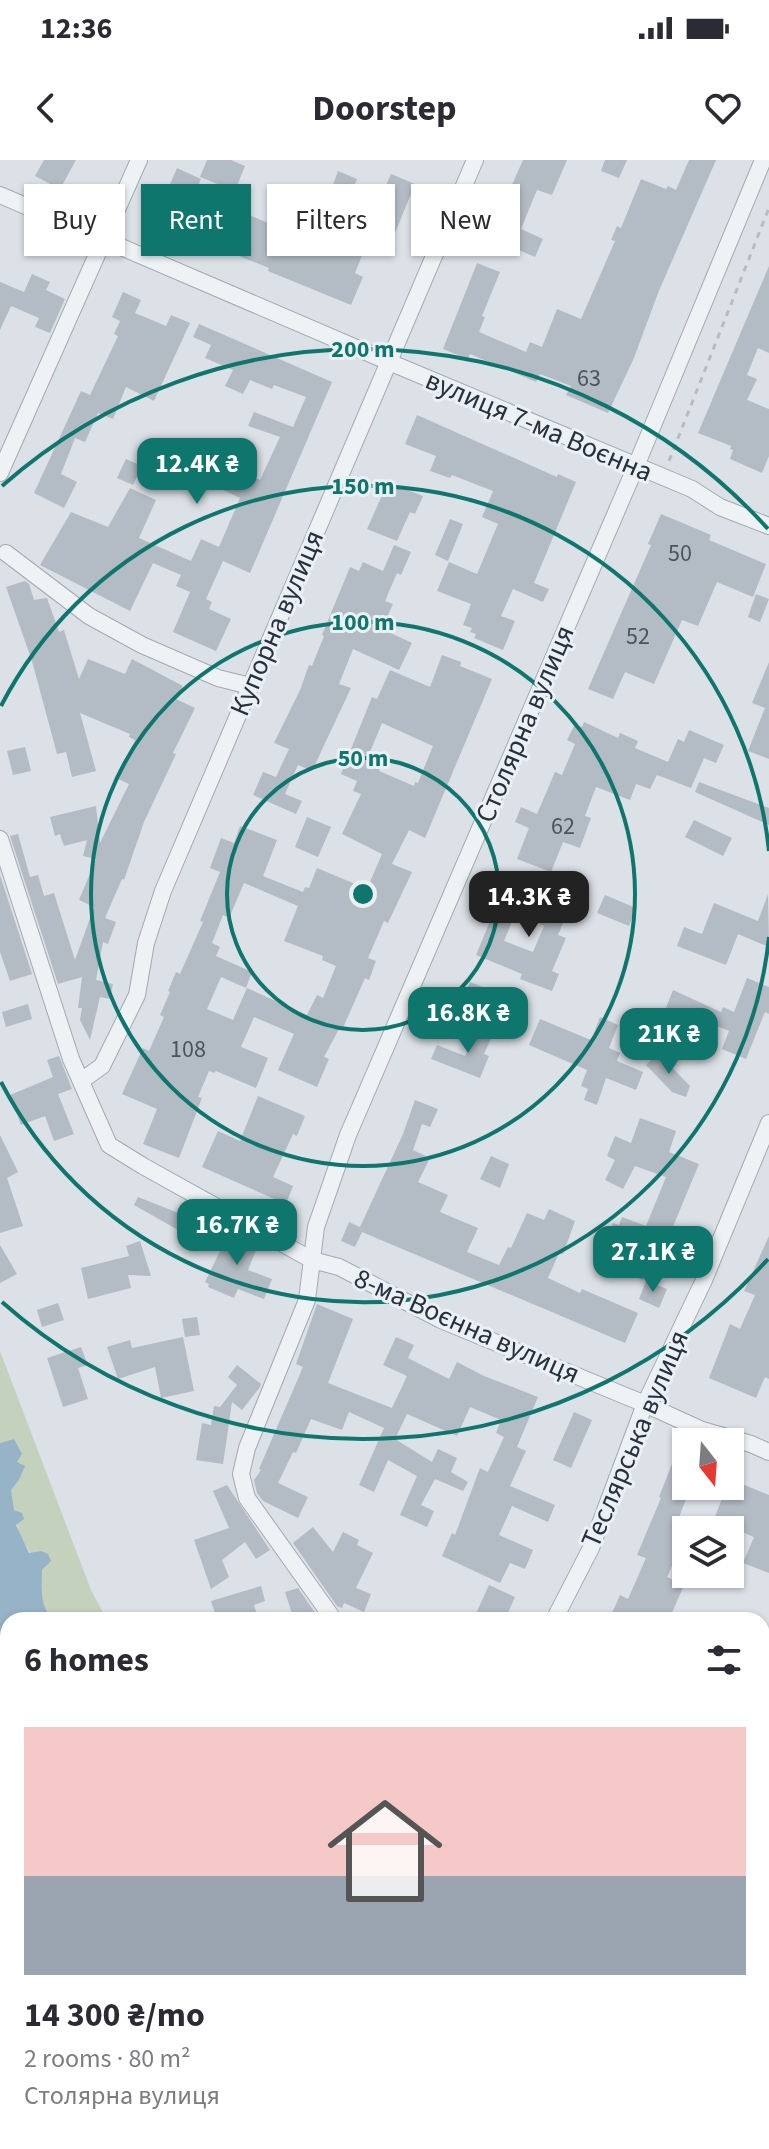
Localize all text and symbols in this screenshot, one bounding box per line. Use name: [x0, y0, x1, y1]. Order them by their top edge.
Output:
text: 12:36: [40, 7, 112, 50]
text: Doorstep: [312, 83, 457, 134]
icon: back: [24, 86, 68, 130]
icon: heart: [701, 86, 745, 130]
chip: Buy: [24, 184, 125, 256]
chip: Rent: [141, 184, 251, 256]
chip: Filters: [267, 184, 395, 256]
chip: New: [411, 184, 520, 256]
text: 200 m: [331, 332, 395, 367]
street label: вулиця 7-ма Воєнна: [419, 360, 659, 492]
house number: 63: [577, 361, 601, 396]
pin: 12.4K ₴: [123, 438, 271, 506]
text: 12.4K ₴: [155, 445, 239, 482]
text: 150 m: [331, 469, 395, 504]
street label: Купорна вулиця: [220, 524, 334, 722]
house number: 50: [668, 536, 692, 571]
text: 100 m: [331, 605, 395, 640]
street label: Столярна вулиця: [465, 619, 585, 829]
house number: 52: [626, 619, 650, 654]
text: 50 m: [338, 741, 388, 776]
house number: 62: [551, 809, 575, 844]
pin: 14.3K ₴: [455, 871, 603, 939]
text: 14.3K ₴: [487, 878, 571, 915]
centre of rings: [349, 880, 377, 908]
pin: 16.8K ₴: [394, 987, 542, 1055]
text: 16.8K ₴: [426, 994, 510, 1031]
pin: 21K ₴: [613, 1008, 725, 1076]
text: 21K ₴: [638, 1015, 700, 1052]
house number: 108: [170, 1032, 206, 1067]
pin: 16.7K ₴: [163, 1199, 311, 1267]
text: 16.7K ₴: [195, 1206, 279, 1243]
pin: 27.1K ₴: [579, 1226, 727, 1294]
text: 27.1K ₴: [611, 1233, 695, 1270]
street label: 8-ма Воєнна вулиця: [348, 1258, 586, 1394]
street label: Теслярська вулиця: [571, 1324, 699, 1554]
north arrow: [672, 1428, 744, 1500]
map controls: [672, 1428, 744, 1588]
button: layers: [672, 1516, 744, 1588]
text: 6 homes: [24, 1636, 149, 1685]
icon: filters: [702, 1638, 746, 1682]
icon: home: [313, 1779, 457, 1923]
text: 14 300 ₴/mo: [24, 1991, 205, 2040]
text: 2 rooms · 80 m²: [24, 2040, 191, 2077]
text: Столярна вулиця: [24, 2077, 220, 2114]

